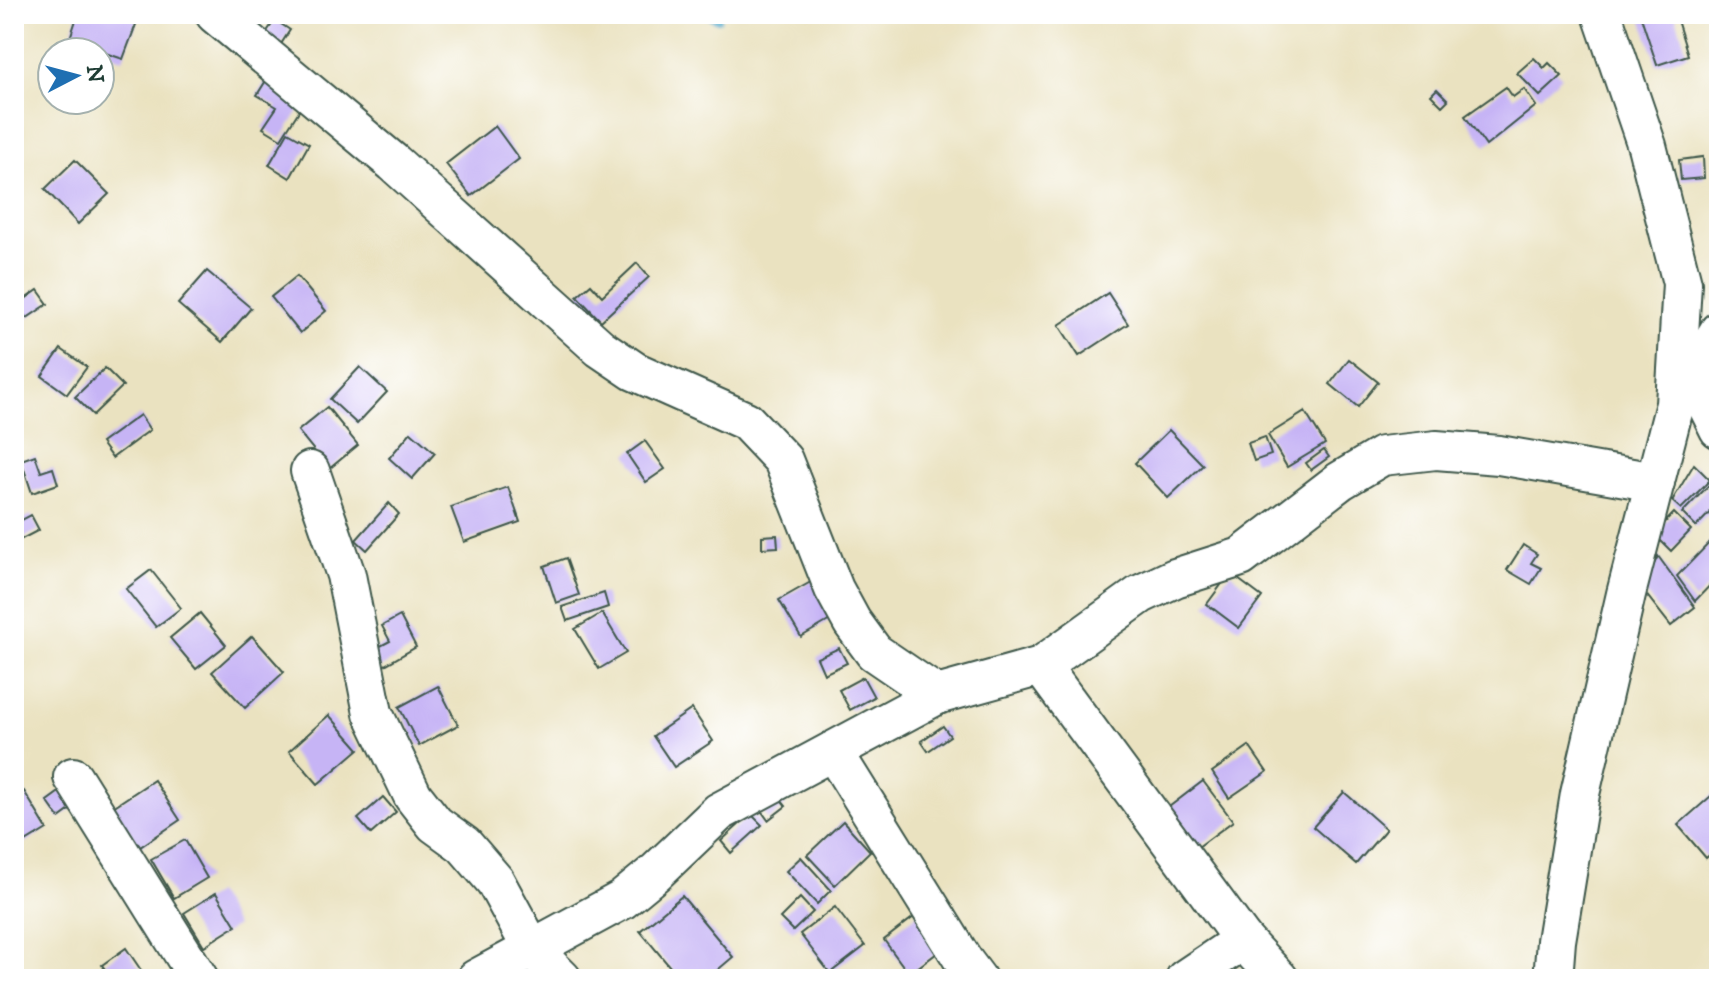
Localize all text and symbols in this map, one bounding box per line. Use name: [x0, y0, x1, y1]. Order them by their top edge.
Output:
north arrow: [36, 36, 116, 116]
text: N: [80, 64, 109, 84]

